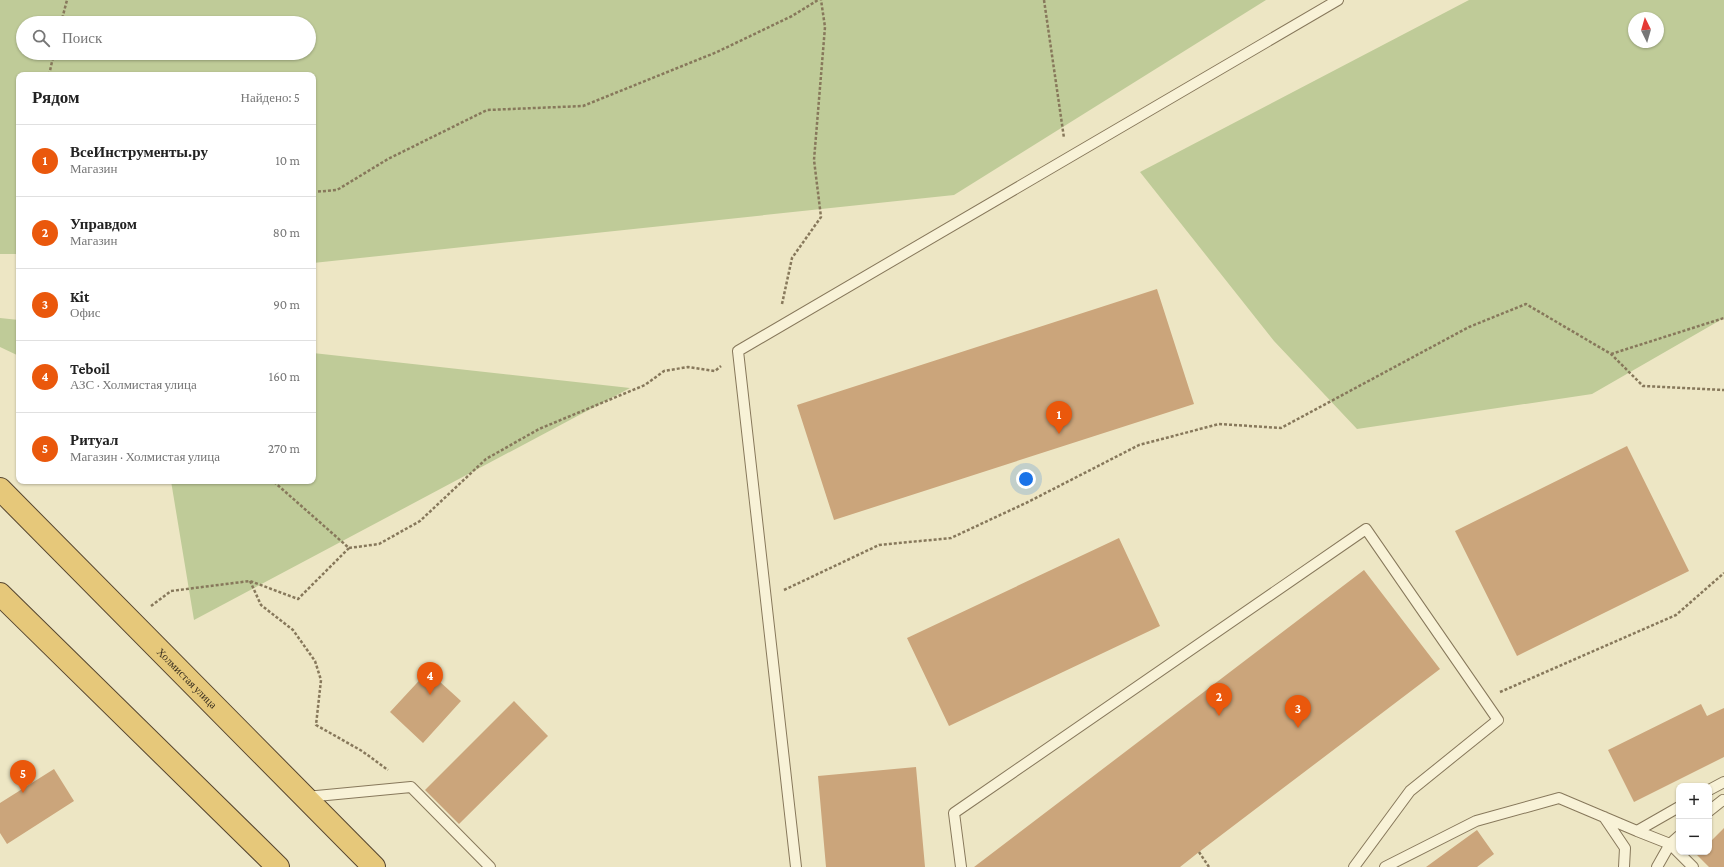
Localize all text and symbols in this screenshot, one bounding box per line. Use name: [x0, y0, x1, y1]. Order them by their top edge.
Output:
north arrow: [1628, 12, 1664, 48]
search box: [16, 16, 316, 60]
icon: search: [30, 27, 52, 49]
text: Поиск: [62, 30, 102, 46]
text: Рядом: [32, 88, 80, 107]
text: Найдено: 5: [241, 90, 300, 105]
text: ВсеИнструменты.ру: [70, 144, 208, 160]
text: 1: [43, 153, 47, 168]
text: 10 m: [275, 153, 300, 168]
text: Магазин: [70, 161, 117, 176]
text: Управдом: [70, 216, 137, 232]
text: 2: [42, 225, 48, 240]
text: 80 m: [273, 225, 300, 240]
text: Магазин: [70, 233, 117, 248]
text: Kit: [70, 289, 89, 305]
text: 3: [42, 297, 48, 312]
text: 90 m: [273, 297, 300, 312]
text: Офис: [70, 305, 101, 320]
text: Teboil: [70, 361, 110, 377]
text: 4: [41, 369, 49, 384]
text: 160 m: [269, 369, 300, 384]
text: АЗС · Холмистая улица: [70, 377, 197, 392]
pin: 1: [1046, 401, 1072, 434]
text: Ритуал: [70, 432, 118, 448]
text: 5: [42, 441, 48, 456]
text: 270 m: [268, 441, 300, 456]
text: Магазин · Холмистая улица: [70, 449, 220, 464]
your location: [1016, 469, 1036, 489]
street label: Холмистая улица: [155, 645, 220, 711]
pin: 4: [417, 662, 443, 695]
pin: 2: [1206, 683, 1232, 716]
pin: 3: [1285, 695, 1311, 728]
pin: 5: [10, 760, 36, 793]
map controls: [1676, 783, 1712, 855]
button: +: [1676, 783, 1712, 819]
button: −: [1676, 819, 1712, 855]

